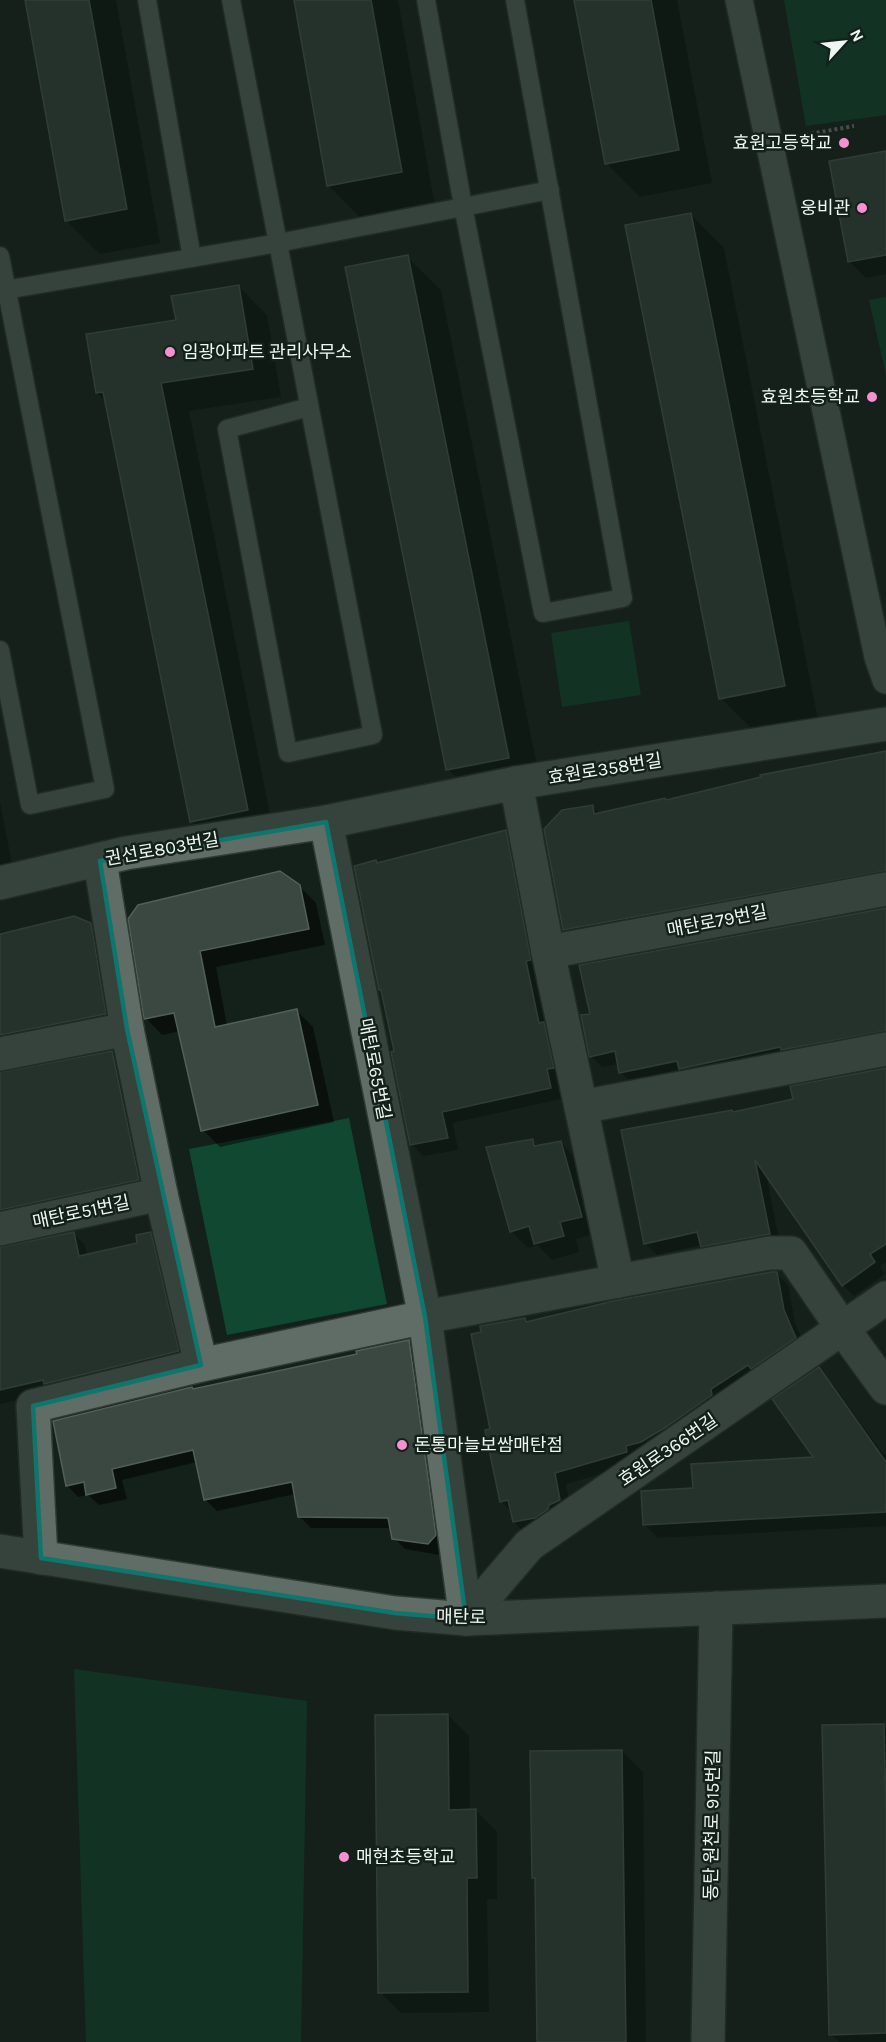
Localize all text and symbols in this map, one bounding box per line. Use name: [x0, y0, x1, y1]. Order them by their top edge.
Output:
north arrow: [814, 12, 874, 72]
text: N: [846, 26, 868, 45]
place label: 효원고등학교: [733, 132, 832, 154]
marker: 효원고등학교: [837, 136, 851, 150]
place label: 웅비관: [800, 197, 850, 219]
marker: 웅비관: [855, 201, 869, 215]
place label: 임광아파트 관리사무소: [182, 341, 352, 363]
marker: 임광아파트 관리사무소: [163, 345, 177, 359]
place label: 효원초등학교: [761, 386, 860, 408]
marker: 효원초등학교: [865, 390, 879, 404]
street label: 효원로358번길: [547, 749, 663, 789]
street label: 권선로803번길: [103, 828, 221, 870]
street label: 매탄로79번길: [665, 900, 769, 942]
street label: 매탄로65번길: [354, 1016, 396, 1122]
street label: 매탄로51번길: [30, 1191, 132, 1233]
street label: 효원로366번길: [615, 1409, 721, 1491]
place label: 돈통마늘보쌈매탄점: [414, 1434, 563, 1456]
marker: 돈통마늘보쌈매탄점: [395, 1438, 409, 1452]
street label: 매탄로: [436, 1606, 486, 1628]
street label: 동탄 원천로 915번길: [700, 1749, 724, 1901]
place label: 매현초등학교: [356, 1846, 455, 1868]
marker: 매현초등학교: [337, 1850, 351, 1864]

